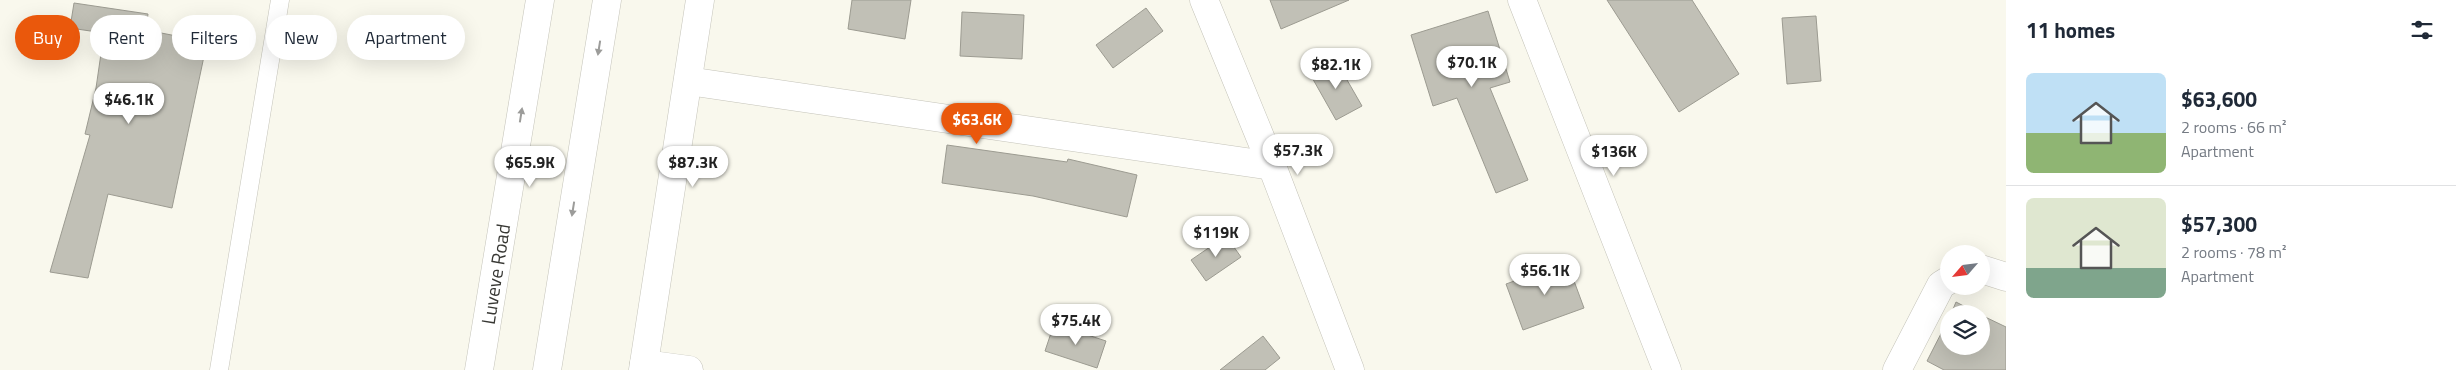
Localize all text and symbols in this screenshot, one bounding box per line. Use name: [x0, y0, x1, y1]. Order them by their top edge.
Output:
text: 11 homes: [2026, 14, 2115, 46]
chip: Buy: [15, 15, 80, 60]
chip: Rent: [90, 15, 162, 60]
chip: Filters: [172, 15, 256, 60]
chip: New: [266, 15, 337, 60]
chip: Apartment: [347, 15, 465, 60]
icon: filters: [2408, 16, 2436, 44]
one-way arrow: [594, 40, 602, 56]
pin: $70.1K: [1431, 46, 1513, 88]
pin: $82.1K: [1295, 48, 1377, 90]
text: $70.1K: [1447, 50, 1497, 74]
text: $82.1K: [1311, 52, 1361, 76]
pin: $46.1K: [88, 82, 170, 125]
text: $63,600: [2181, 83, 2257, 115]
text: $46.1K: [104, 87, 154, 111]
icon: home: [2066, 93, 2126, 153]
pin: $63.6K: [936, 102, 1018, 145]
one-way arrow: [517, 106, 525, 122]
text: $63.6K: [952, 107, 1002, 131]
text: 2 rooms · 66 m²: [2181, 115, 2286, 139]
pin: $57.3K: [1257, 134, 1339, 176]
pin: $136K: [1579, 134, 1649, 177]
text: $57.3K: [1273, 138, 1323, 162]
text: $136K: [1591, 139, 1637, 163]
text: Apartment: [2181, 139, 2254, 163]
pin: $65.9K: [489, 146, 571, 188]
pin: $87.3K: [652, 146, 734, 188]
text: $65.9K: [505, 150, 555, 174]
text: $87.3K: [668, 150, 718, 174]
one-way arrow: [568, 201, 576, 217]
text: $57,300: [2181, 208, 2257, 240]
pin: $119K: [1181, 216, 1251, 258]
icon: home: [2066, 218, 2126, 278]
text: $119K: [1193, 220, 1239, 244]
street label: Luveve Road: [473, 222, 517, 326]
text: 2 rooms · 78 m²: [2181, 240, 2286, 264]
north arrow: [1940, 245, 1990, 295]
map controls: [1940, 245, 1990, 355]
pin: $56.1K: [1504, 254, 1586, 296]
text: $56.1K: [1520, 258, 1570, 282]
text: Apartment: [2181, 264, 2254, 288]
pin: $75.4K: [1035, 304, 1117, 346]
button: layers: [1940, 305, 1990, 355]
text: $75.4K: [1051, 308, 1101, 332]

